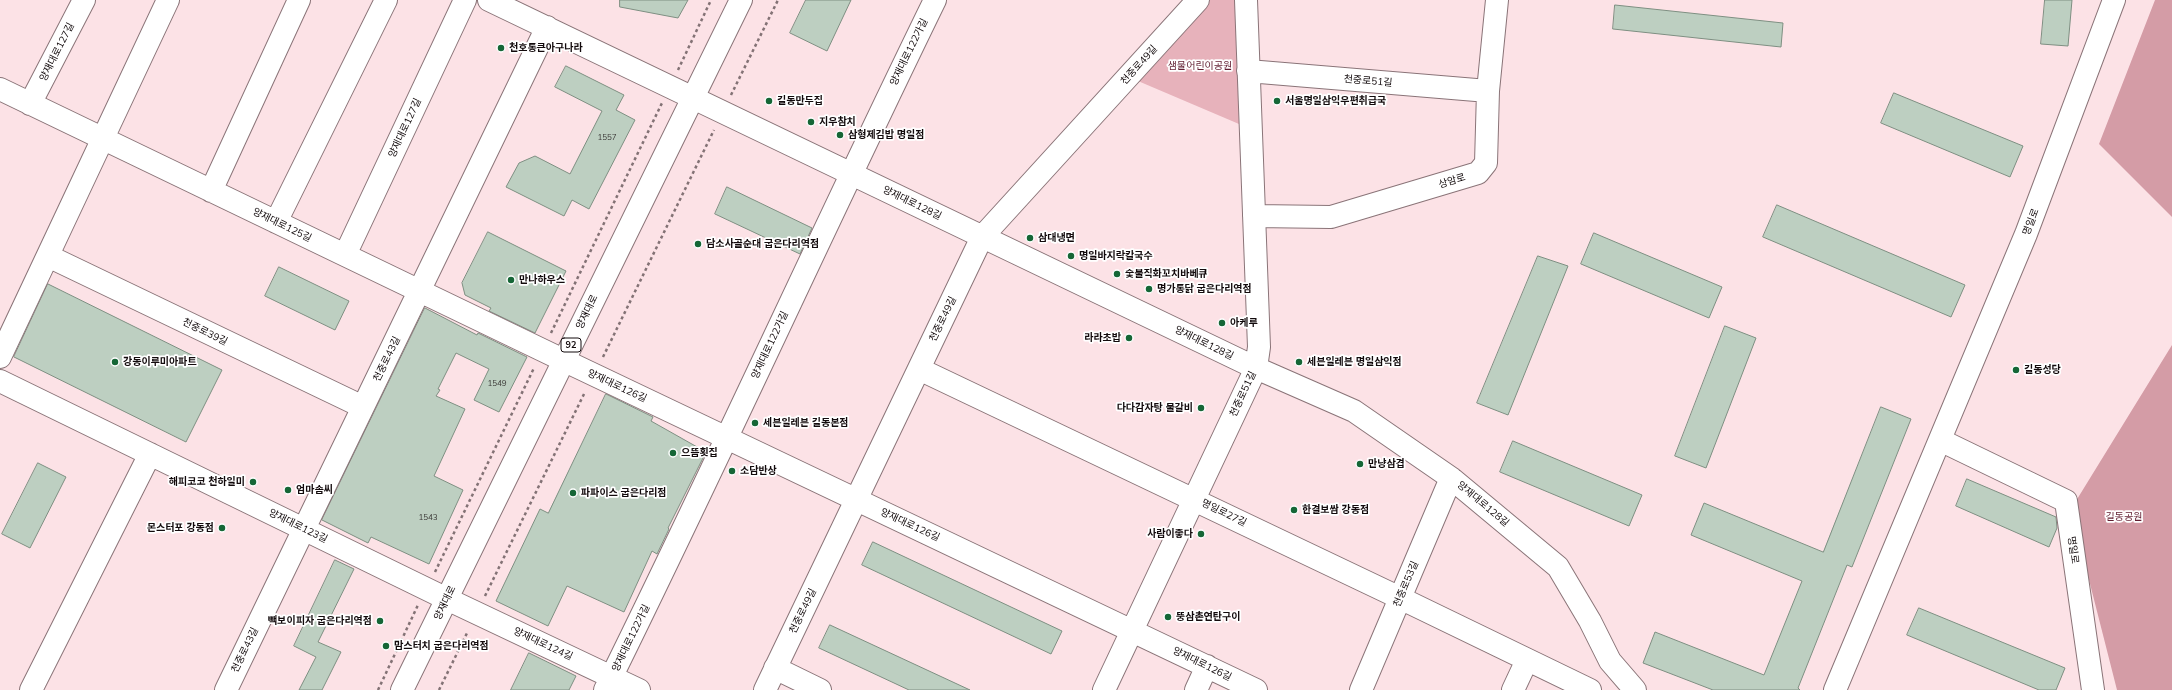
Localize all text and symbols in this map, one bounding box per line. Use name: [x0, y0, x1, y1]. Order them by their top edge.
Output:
street label: 양재대로122가길: [888, 16, 930, 88]
street label: 양재대로127길: [37, 21, 77, 83]
place label: 천호통큰아구나라: [509, 42, 583, 54]
marker: 천호통큰아구나라: [496, 43, 506, 53]
street label: 천중로49길: [1118, 43, 1160, 87]
park label: 샘물어린이공원: [1168, 60, 1232, 72]
street label: 천중로51길: [1343, 73, 1393, 89]
place label: 길동만두집: [777, 95, 823, 107]
place label: 서울명일삼익우편취급국: [1285, 95, 1386, 107]
street label: 양재대로127길: [386, 96, 424, 160]
marker: 길동만두집: [764, 96, 774, 106]
marker: 서울명일삼익우편취급국: [1272, 96, 1282, 106]
place label: 지우참치: [819, 116, 856, 128]
marker: 지우참치: [806, 117, 816, 127]
place label: 삼형제김밥 명일점: [848, 129, 924, 141]
marker: 삼형제김밥 명일점: [835, 130, 845, 140]
house number: 1557: [597, 133, 617, 143]
street label: 상암로: [1437, 171, 1467, 191]
street label: 양재대로128길: [881, 184, 943, 222]
street label: 양재대로125길: [251, 206, 313, 244]
street label: 명일로: [2020, 207, 2042, 237]
place label: 삼대냉면: [1038, 232, 1075, 244]
marker: 삼대냉면: [1025, 233, 1035, 243]
place label: 담소사골순대 굽은다리역점: [706, 238, 819, 250]
marker: 담소사골순대 굽은다리역점: [693, 239, 703, 249]
place label: 명일바지락칼국수: [1079, 250, 1153, 262]
marker: 명일바지락칼국수: [1066, 251, 1076, 261]
place label: 숯불직화꼬치바베큐: [1125, 268, 1208, 280]
marker: 숯불직화꼬치바베큐: [1112, 269, 1122, 279]
place label: 만나하우스: [519, 274, 565, 286]
marker: 만나하우스: [506, 275, 516, 285]
place label: 명가통닭 굽은다리역점: [1157, 283, 1252, 295]
marker: 명가통닭 굽은다리역점: [1144, 284, 1154, 294]
street label: 양재대로: [574, 293, 600, 331]
street label: 천중로49길: [927, 294, 959, 344]
street label: 양재대로122가길: [749, 309, 791, 381]
street label: 천중로39길: [180, 316, 230, 348]
place label: 아케루: [1230, 317, 1258, 329]
marker: 아케루: [1217, 318, 1227, 328]
street label: 양재대로128길: [1173, 324, 1235, 362]
place label: 라라초밥: [1084, 332, 1121, 344]
marker: 라라초밥: [1124, 333, 1134, 343]
street label: 천중로43길: [371, 334, 403, 384]
road number: 92: [561, 338, 581, 352]
place label: 강동이루미아파트: [123, 356, 197, 368]
place label: 세븐일레븐 명일삼익점: [1307, 356, 1402, 368]
marker: 강동이루미아파트: [110, 357, 120, 367]
marker: 세븐일레븐 명일삼익점: [1294, 357, 1304, 367]
place label: 길동성당: [2024, 364, 2061, 376]
marker: 길동성당: [2011, 365, 2021, 375]
street label: 양재대로126길: [585, 367, 649, 405]
street label: 천중로51길: [1227, 369, 1259, 419]
house number: 1549: [487, 379, 507, 389]
place label: 다다감자탕 물갈비: [1117, 402, 1193, 414]
marker: 다다감자탕 물갈비: [1196, 403, 1206, 413]
place label: 세븐일레븐 길동본점: [763, 417, 849, 429]
marker: 세븐일레븐 길동본점: [750, 418, 760, 428]
place label: 으뜸횟집: [681, 447, 718, 459]
marker: 으뜸횟집: [668, 448, 678, 458]
place label: 만냥삼겹: [1368, 458, 1405, 470]
marker: 만냥삼겹: [1355, 459, 1365, 469]
place label: 소담반상: [740, 465, 777, 477]
marker: 소담반상: [727, 466, 737, 476]
place label: 해피코코 천하일미: [169, 476, 245, 488]
marker: 해피코코 천하일미: [248, 477, 258, 487]
street label: 양재대로128길: [1455, 479, 1511, 529]
place label: 엄마솜씨: [296, 484, 333, 496]
marker: 엄마솜씨: [283, 485, 293, 495]
place label: 파파이스 굽은다리점: [581, 487, 667, 499]
marker: 파파이스 굽은다리점: [568, 488, 578, 498]
street label: 명일로27길: [1199, 497, 1249, 529]
place label: 한결보쌈 강동점: [1302, 504, 1369, 516]
marker: 한결보쌈 강동점: [1289, 505, 1299, 515]
street label: 양재대로126길: [878, 506, 942, 544]
street label: 양재대로123길: [267, 507, 329, 545]
park label: 길동공원: [2106, 511, 2142, 523]
house number: 1543: [418, 513, 438, 523]
place label: 몬스터포 강동점: [147, 522, 214, 534]
marker: 몬스터포 강동점: [217, 523, 227, 533]
place label: 사람이좋다: [1147, 528, 1193, 540]
marker: 사람이좋다: [1196, 529, 1206, 539]
street label: 명일로: [2065, 535, 2081, 565]
street label: 천중로53길: [1391, 559, 1421, 609]
street label: 양재대로: [432, 584, 458, 622]
street label: 천중로49길: [787, 586, 819, 636]
street label: 양재대로122가길: [610, 602, 652, 674]
place label: 뚱삼촌연탄구이: [1176, 611, 1240, 623]
marker: 뚱삼촌연탄구이: [1163, 612, 1173, 622]
place label: 빽보이피자 굽은다리역점: [268, 615, 372, 627]
marker: 빽보이피자 굽은다리역점: [375, 616, 385, 626]
street label: 천중로43길: [229, 625, 261, 675]
street label: 양재대로124길: [511, 625, 575, 663]
place label: 맘스터치 굽은다리역점: [394, 640, 489, 652]
marker: 맘스터치 굽은다리역점: [381, 641, 391, 651]
street label: 양재대로126길: [1171, 645, 1233, 683]

